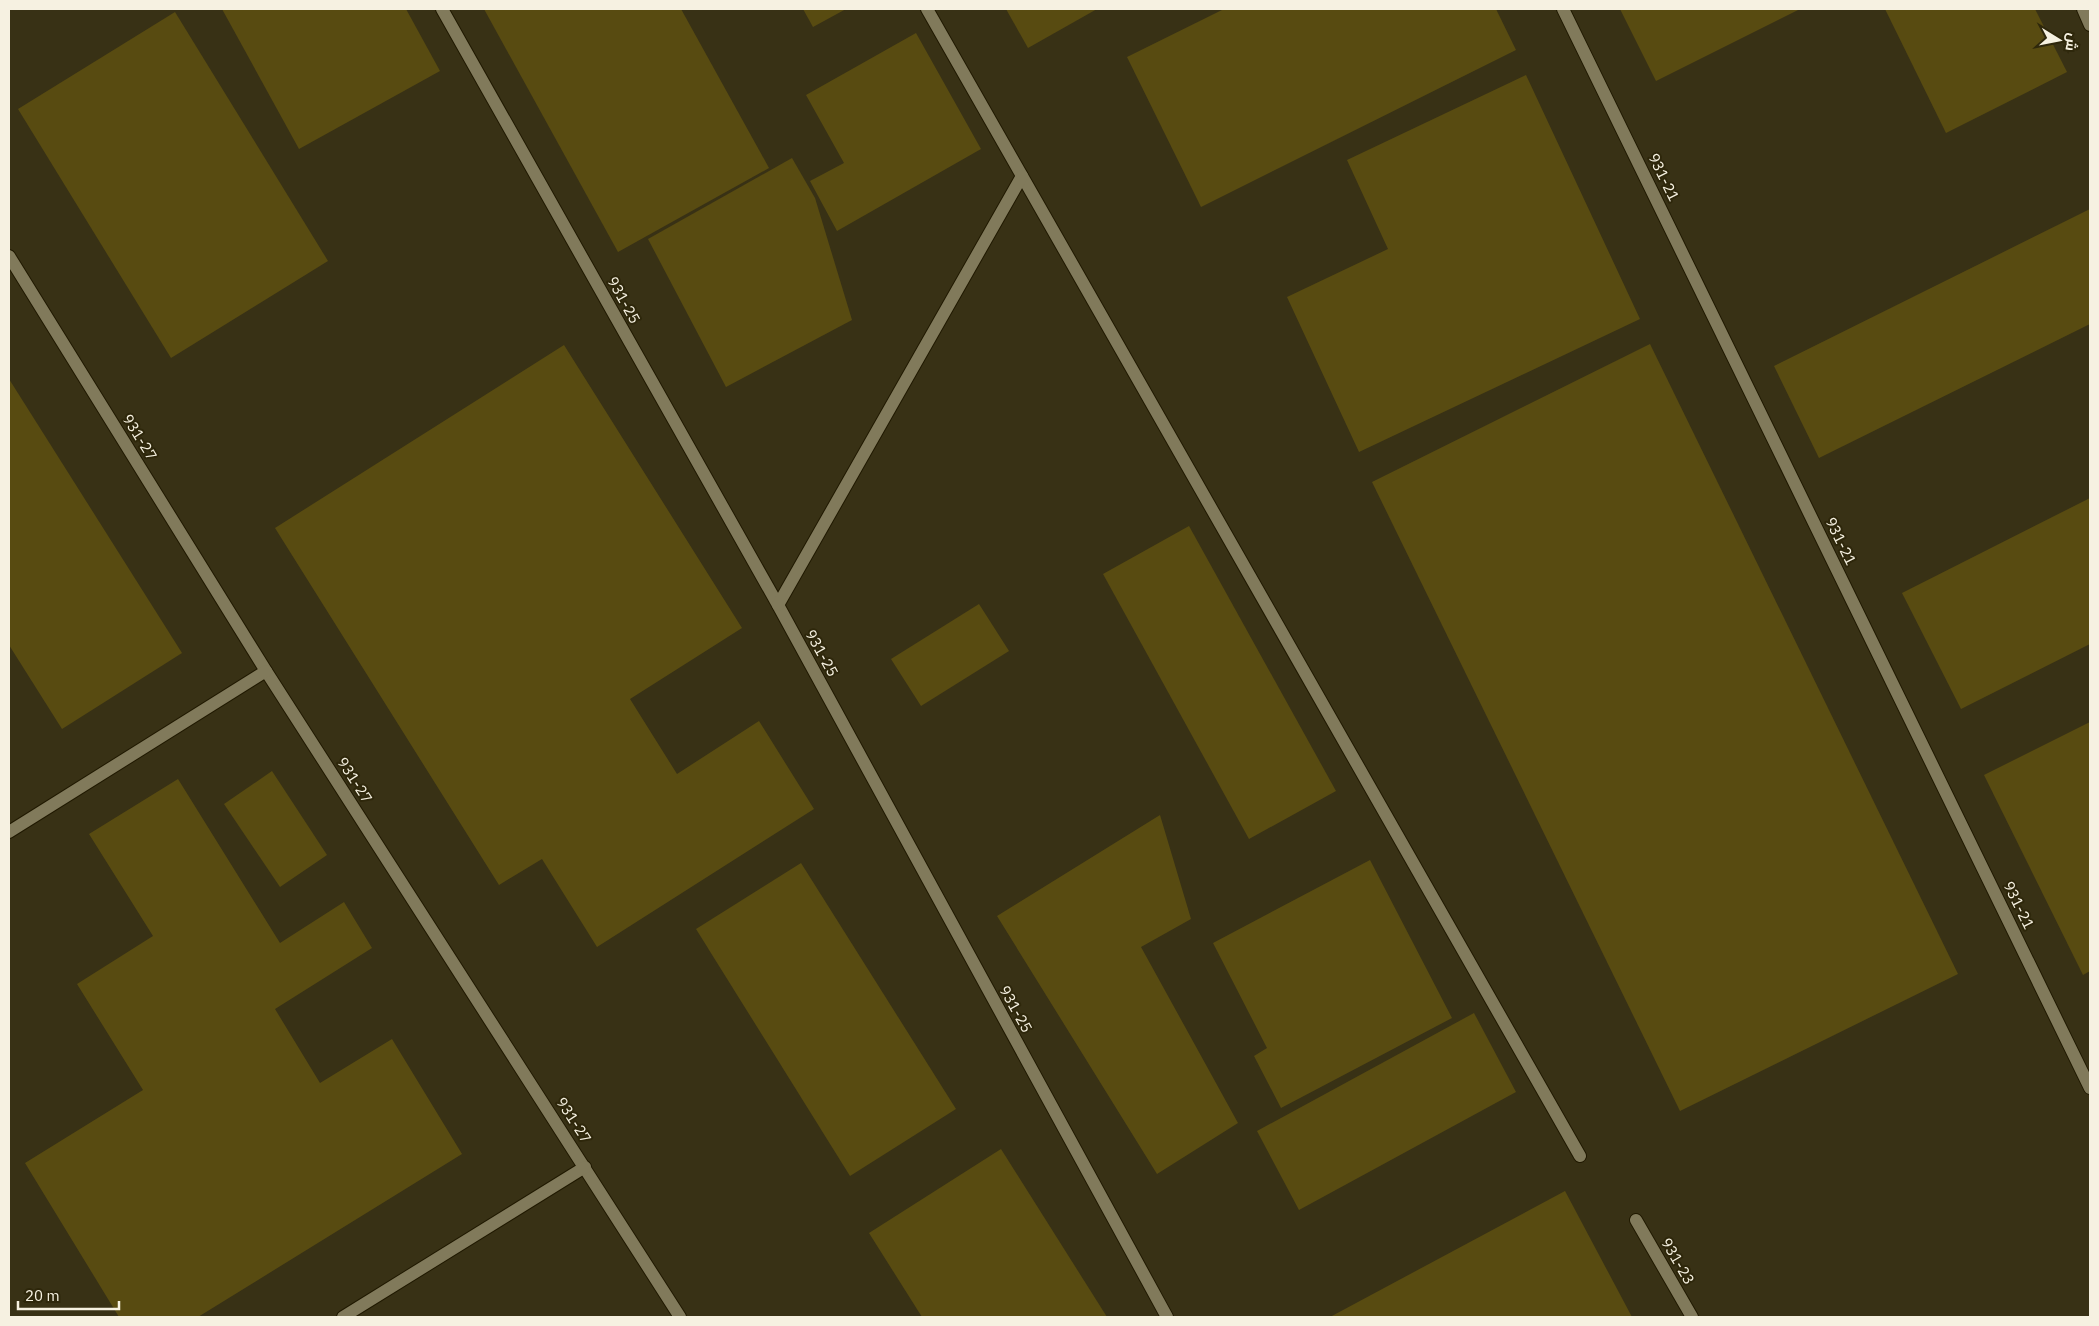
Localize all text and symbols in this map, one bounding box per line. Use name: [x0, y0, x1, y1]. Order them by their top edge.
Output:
north arrow: [2034, 15, 2084, 65]
text: ش: [2061, 32, 2082, 53]
street label: 931-21: [1644, 150, 1684, 204]
street label: 931-25: [603, 273, 645, 327]
street label: 931-27: [118, 410, 162, 464]
street label: 931-21: [1821, 514, 1861, 568]
street label: 931-25: [801, 626, 843, 680]
street label: 931-27: [333, 753, 377, 807]
street label: 931-21: [1999, 878, 2039, 932]
street label: 931-25: [995, 982, 1037, 1036]
street label: 931-27: [552, 1093, 596, 1147]
street label: 931-23: [1657, 1234, 1699, 1288]
scale bar: [18, 1278, 119, 1310]
text: 20 m: [25, 1286, 60, 1305]

